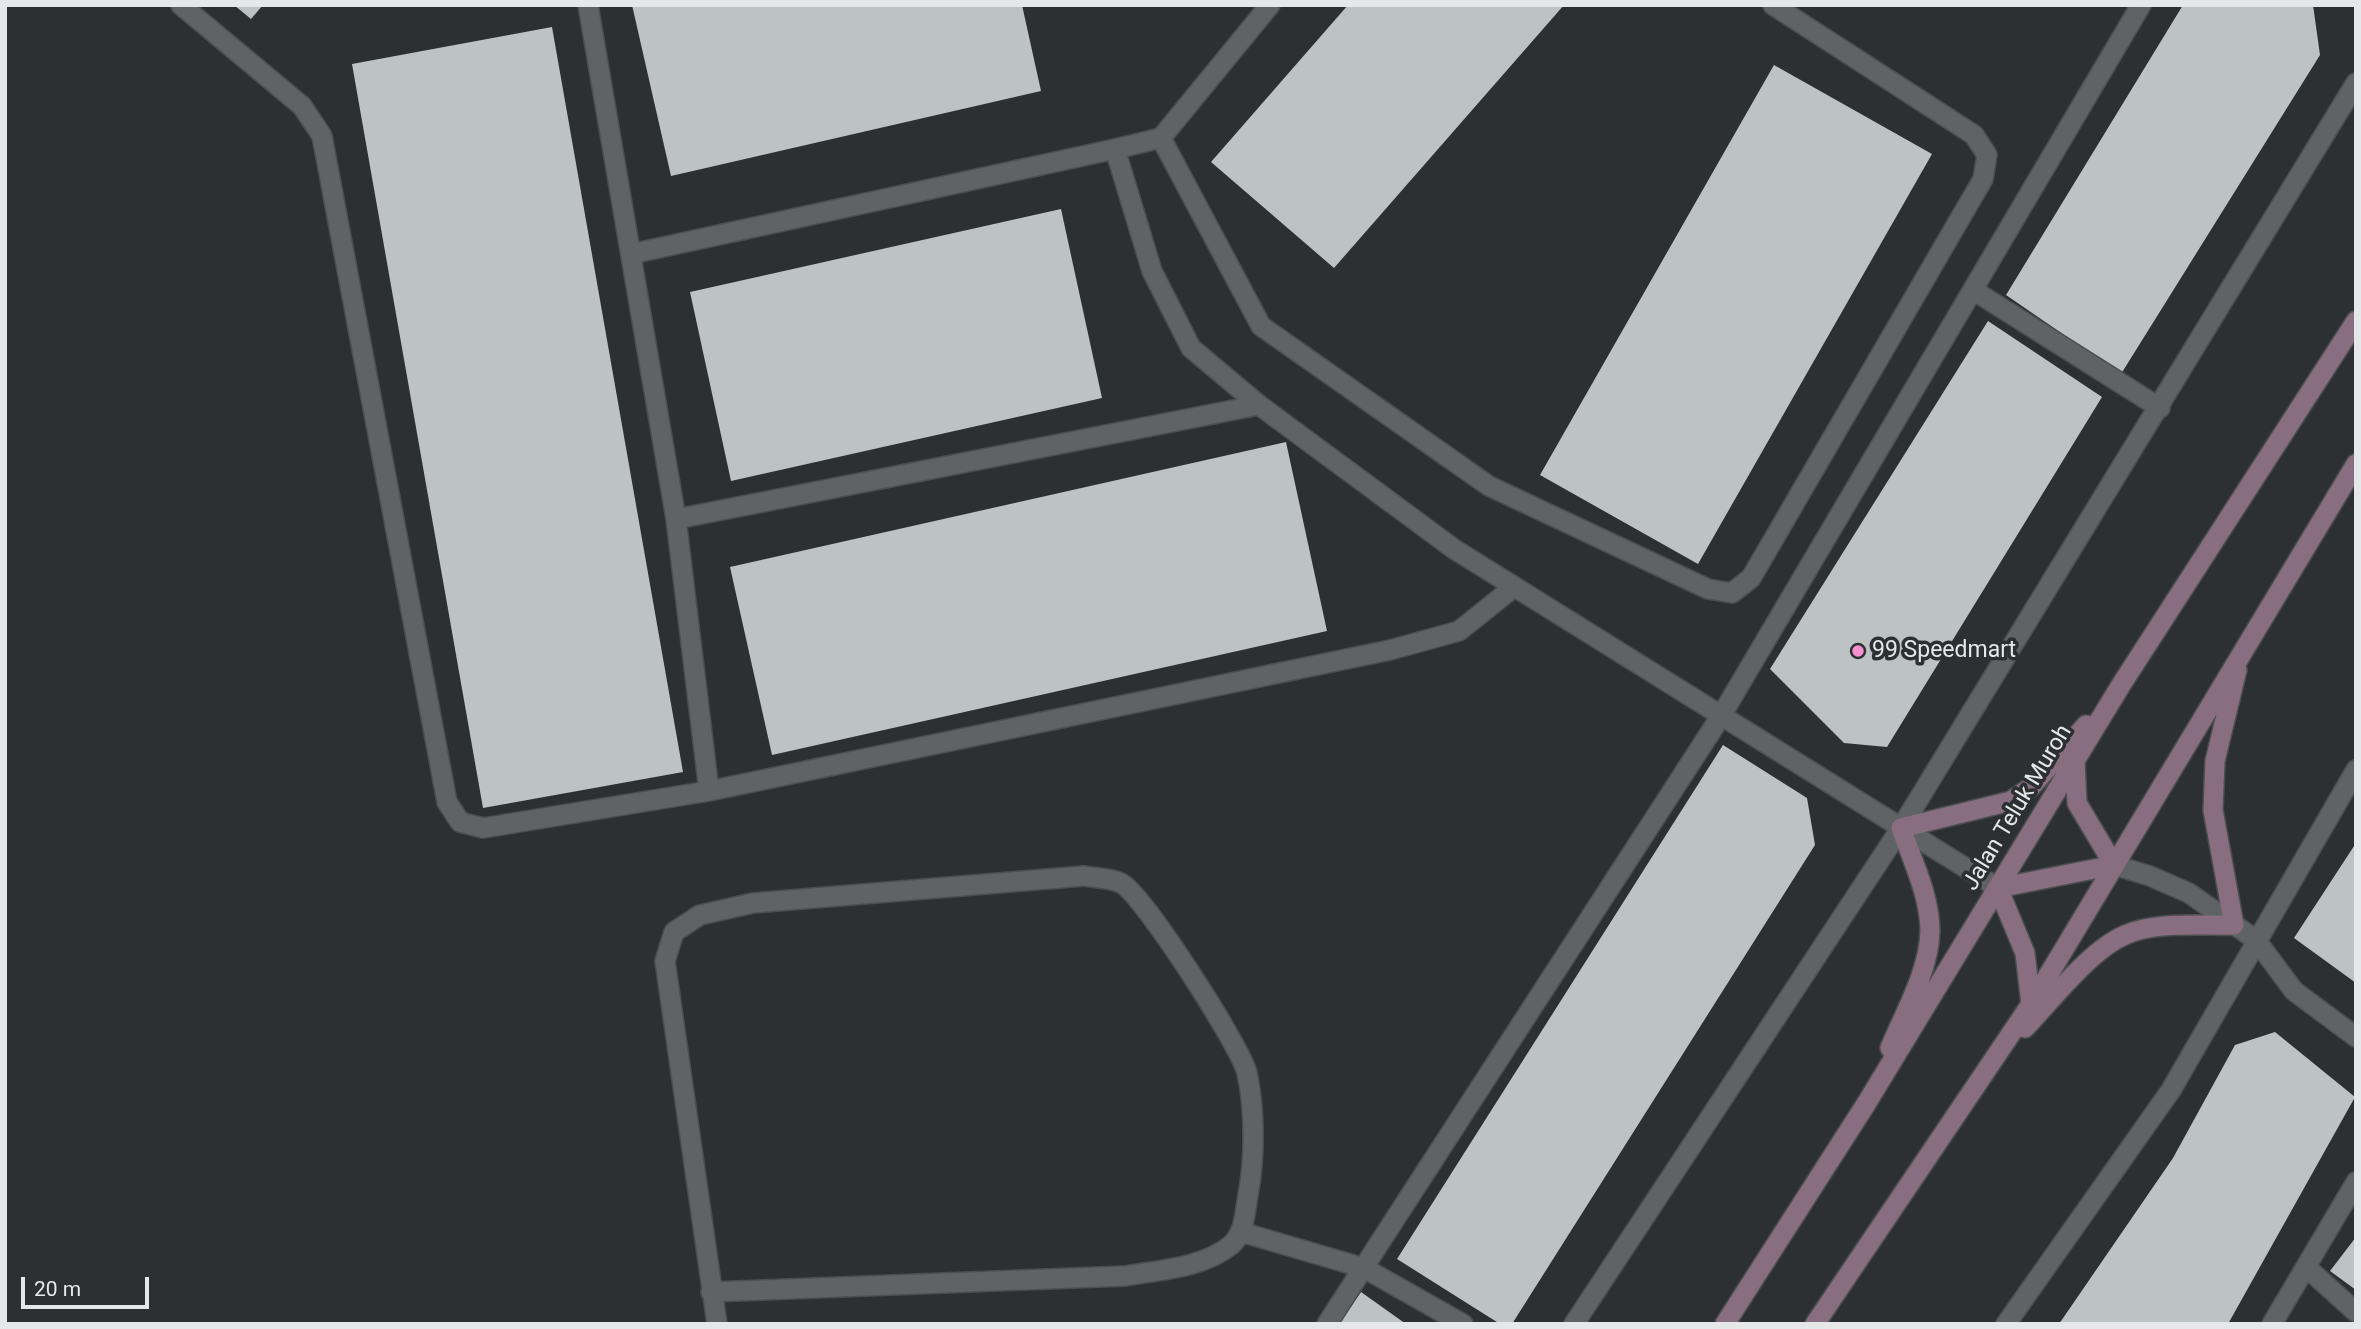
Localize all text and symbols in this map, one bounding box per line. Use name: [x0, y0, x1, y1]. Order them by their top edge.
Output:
place label: 99 Speedmart: [1872, 637, 2016, 665]
marker: 99 Speedmart: [1850, 643, 1866, 659]
street label: Jalan Teluk Muroh: [1958, 720, 2078, 896]
scale bar: [24, 1262, 152, 1306]
text: 20 m: [34, 1277, 81, 1301]

